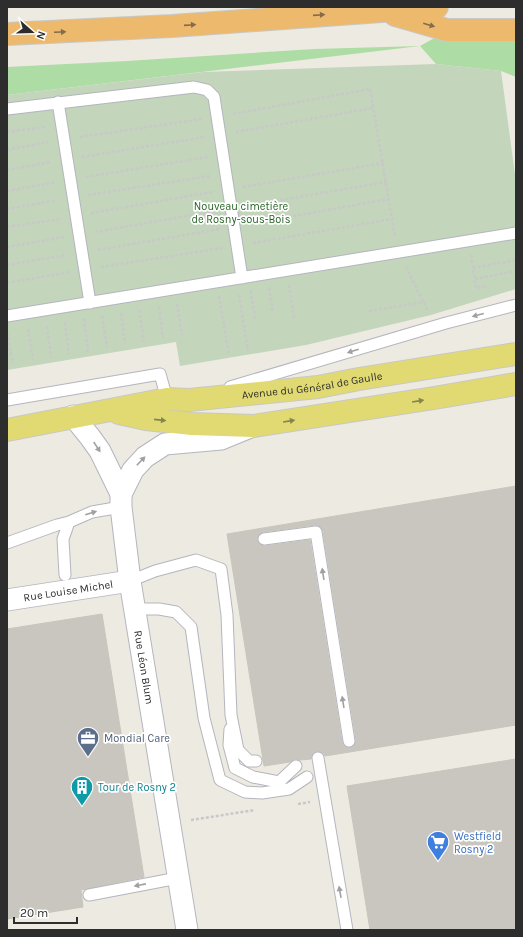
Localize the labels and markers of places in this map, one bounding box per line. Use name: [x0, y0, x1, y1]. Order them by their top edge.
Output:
office icon: Mondial Care: [75, 725, 101, 758]
place label: Mondial Care: [104, 732, 170, 745]
building icon: Tour de Rosny 2: [69, 774, 95, 807]
place label: Tour de Rosny 2: [98, 781, 176, 794]
supermarket icon: Westfield Rosny 2: [425, 829, 451, 862]
place label: Westfield Rosny 2: [454, 830, 501, 856]

